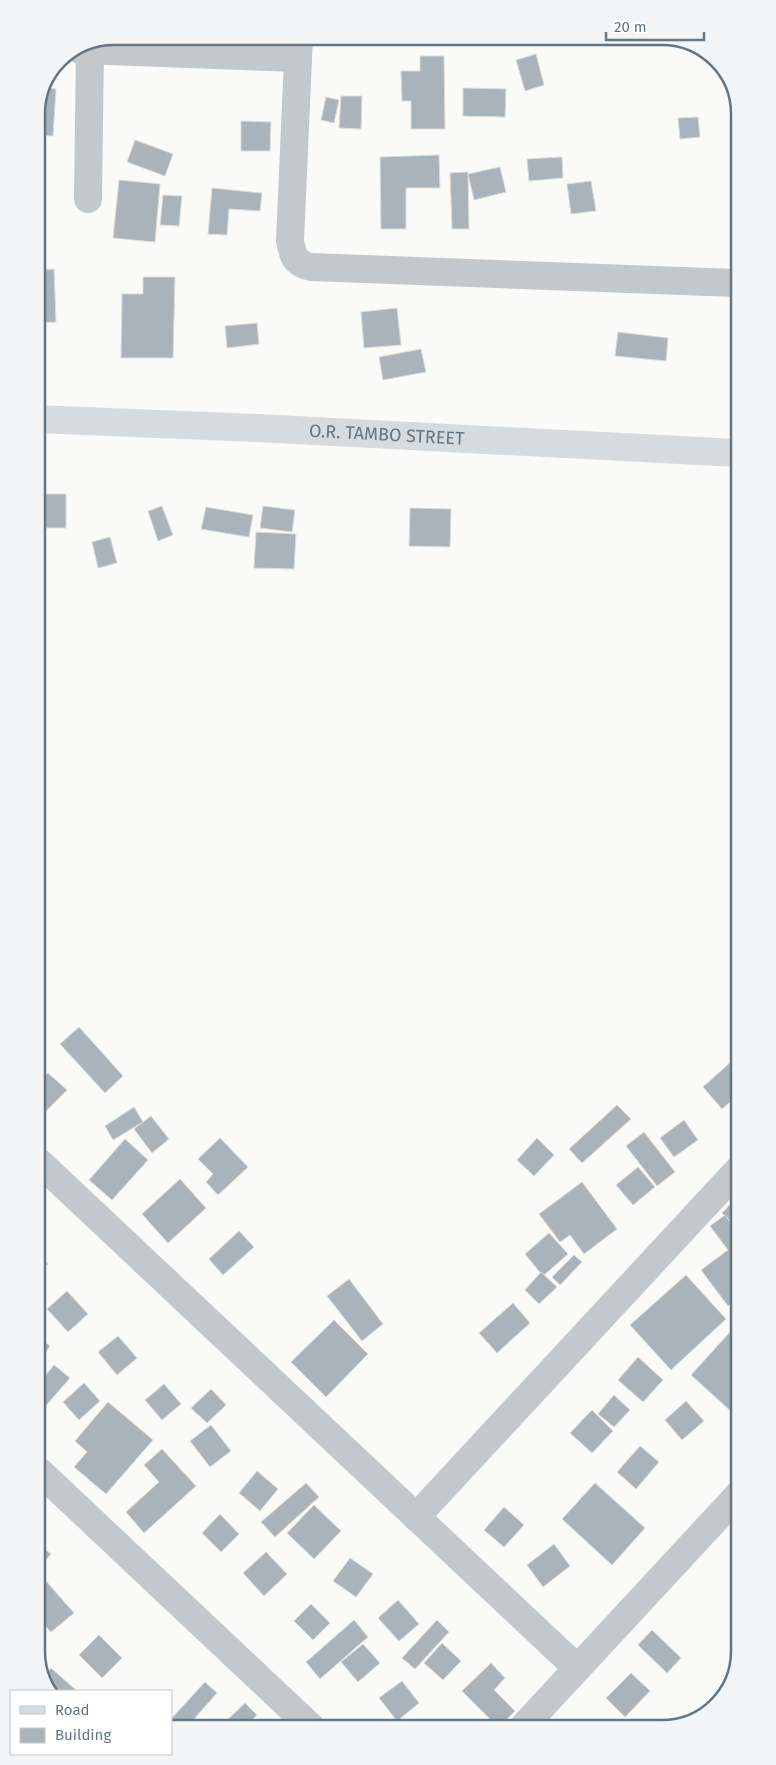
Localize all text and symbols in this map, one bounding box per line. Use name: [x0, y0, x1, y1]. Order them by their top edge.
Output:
scale bar: [606, 10, 704, 42]
text: 20 m: [614, 18, 647, 36]
street label: O.R. TAMBO STREET: [308, 420, 466, 450]
legend: [10, 1690, 172, 1755]
text: Road: [55, 1701, 90, 1719]
text: Building: [55, 1726, 111, 1744]

